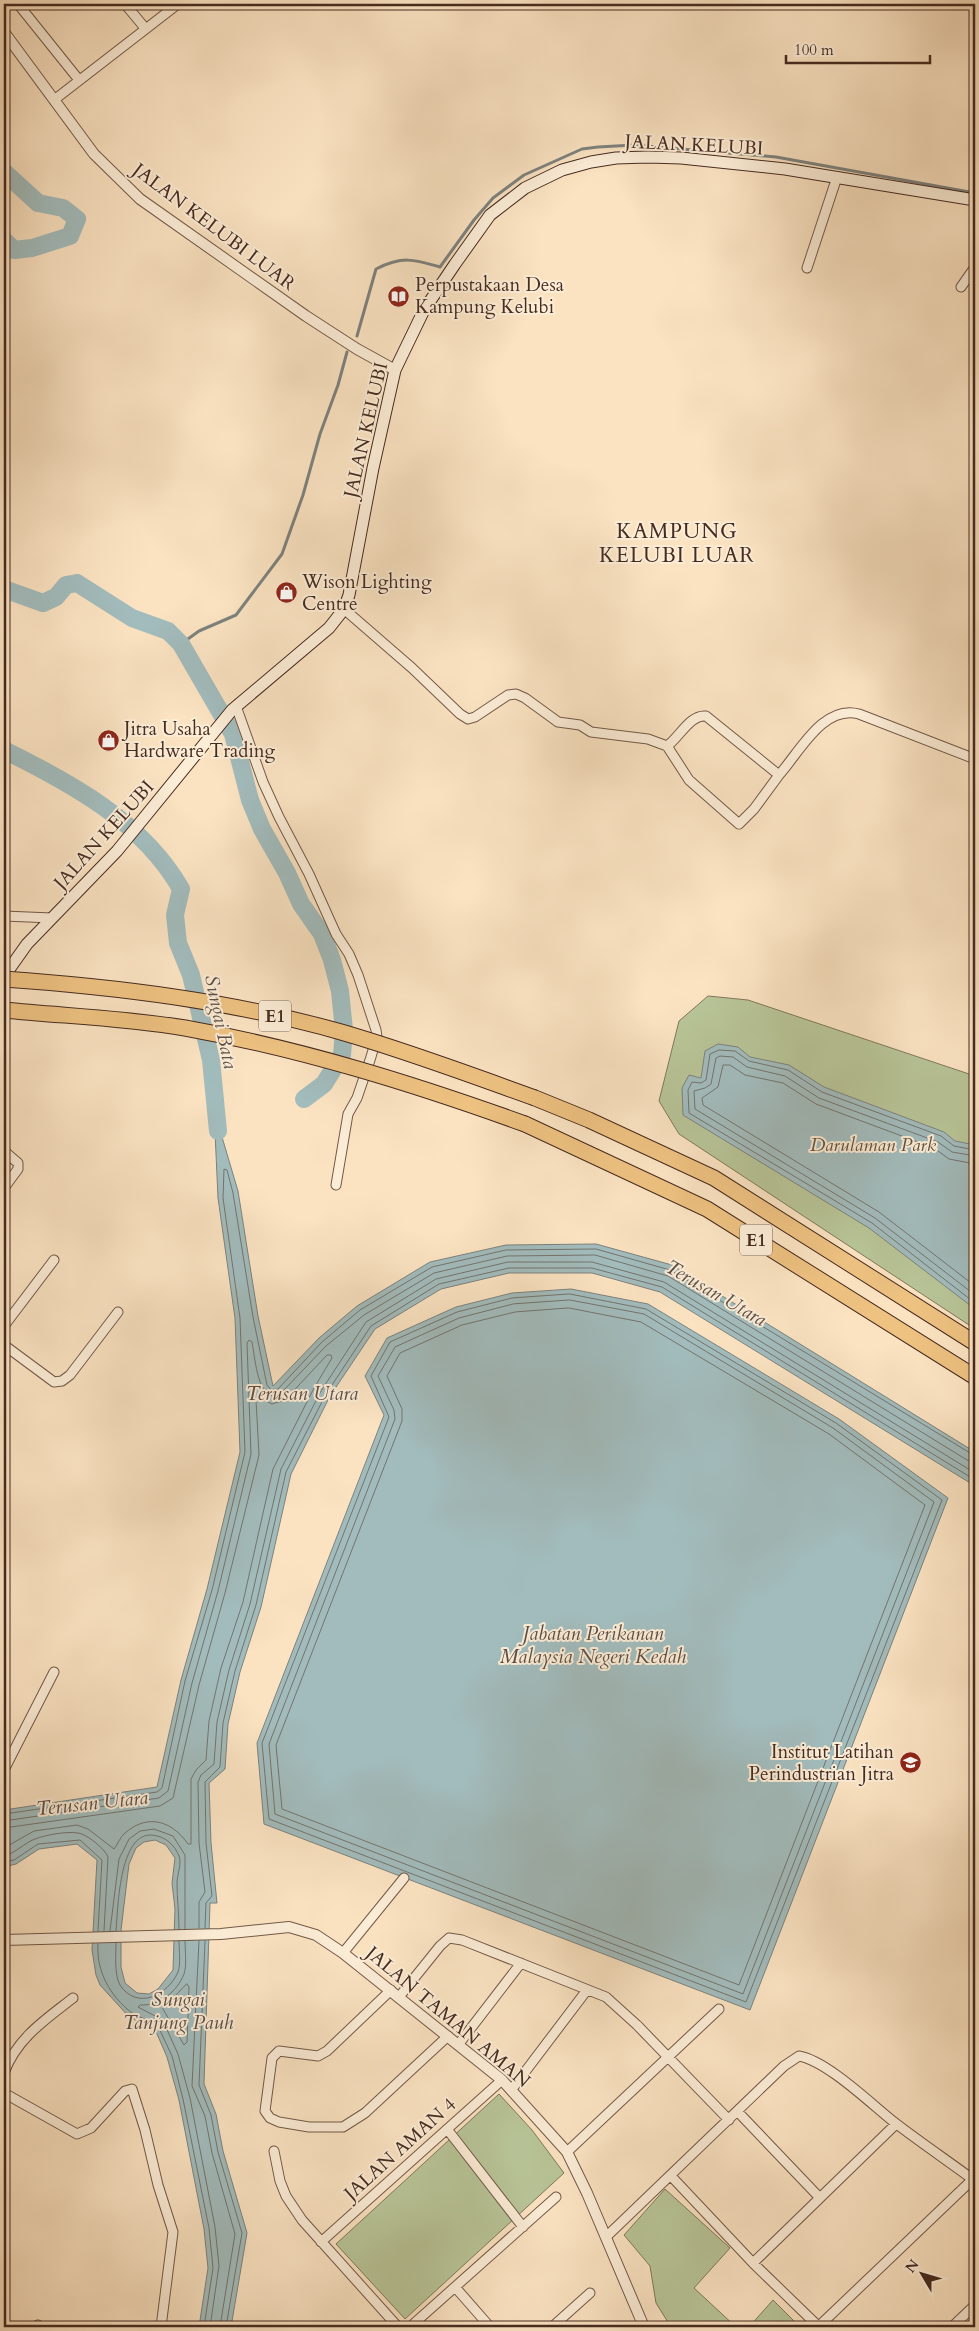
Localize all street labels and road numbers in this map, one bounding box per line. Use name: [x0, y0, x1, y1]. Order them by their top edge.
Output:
street label: JALAN KELUBI: [621, 128, 764, 162]
street label: JALAN KELUBI LUAR: [125, 155, 301, 297]
street label: JALAN KELUBI: [337, 360, 394, 503]
street label: JALAN KELUBI: [46, 775, 160, 897]
road number: E1: [259, 1000, 291, 1032]
road number: E1: [740, 1224, 772, 1256]
street label: JALAN TAMAN AMAN: [358, 1938, 536, 2094]
street label: JALAN AMAN 4: [336, 2092, 462, 2208]

